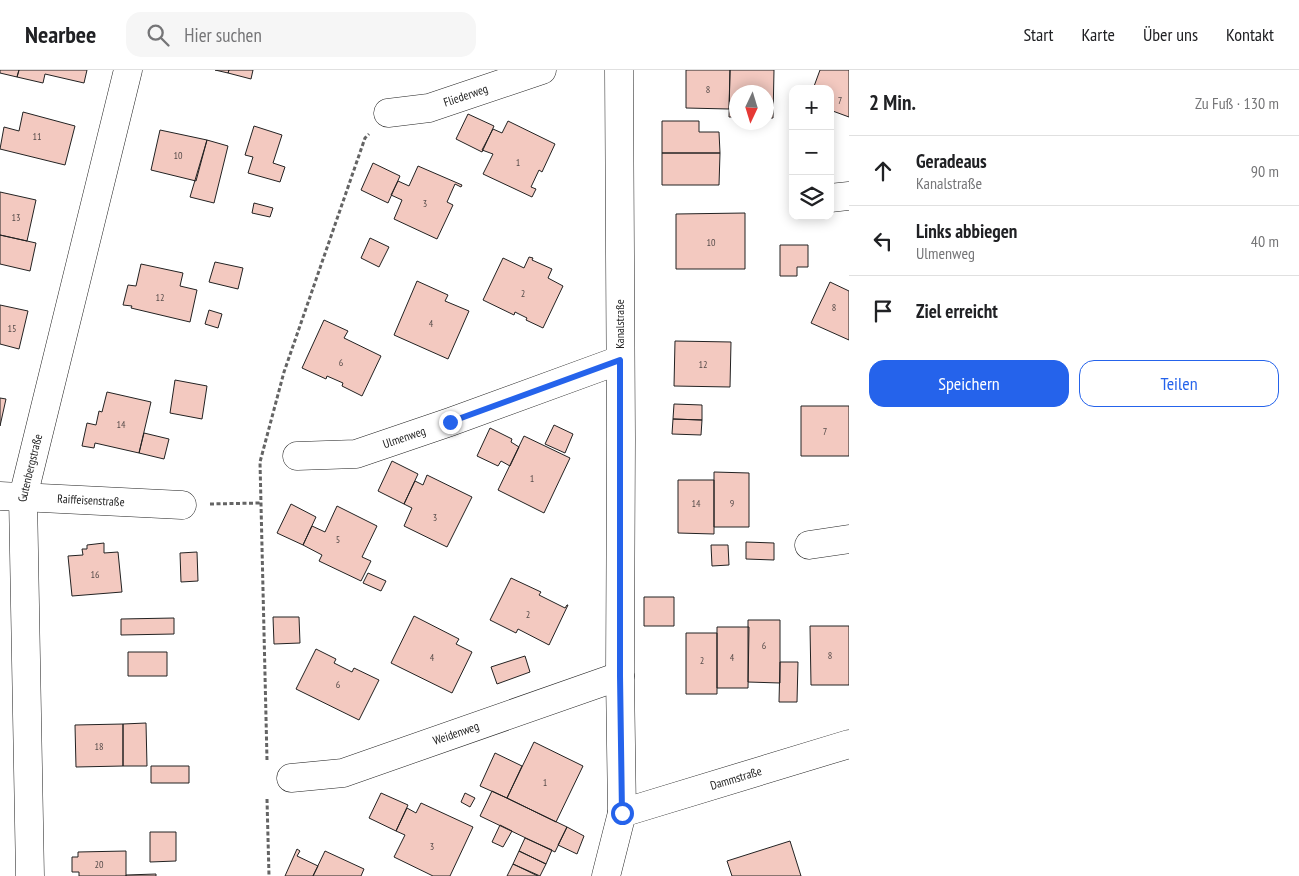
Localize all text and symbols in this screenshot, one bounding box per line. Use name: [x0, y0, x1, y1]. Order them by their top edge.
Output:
search box: [126, 12, 476, 57]
text: Nearbee: [25, 19, 96, 50]
icon: search: [144, 21, 172, 49]
text: Hier suchen: [184, 23, 262, 47]
text: Start: [1023, 23, 1054, 46]
text: Karte: [1082, 23, 1115, 46]
text: Über uns: [1143, 23, 1198, 46]
text: Kontakt: [1226, 23, 1274, 46]
street label: Fliederweg: [441, 81, 490, 110]
house number: 8: [706, 83, 710, 96]
north arrow: [729, 85, 774, 130]
map controls: [789, 85, 834, 220]
button: +: [789, 85, 834, 130]
text: 2 Min.: [869, 89, 916, 116]
text: Zu Fuß · 130 m: [1195, 93, 1279, 113]
house number: 7: [838, 94, 842, 107]
house number: 11: [33, 130, 42, 143]
button: −: [789, 130, 834, 175]
house number: 10: [174, 149, 183, 162]
text: Geradeaus: [916, 149, 987, 173]
house number: 1: [516, 156, 520, 169]
icon: ahead: [869, 157, 897, 185]
text: 90 m: [1251, 161, 1279, 181]
text: Kanalstraße: [916, 173, 982, 193]
button: layers: [789, 175, 834, 220]
house number: 3: [423, 197, 427, 210]
house number: 13: [12, 211, 21, 224]
text: Links abbiegen: [916, 219, 1017, 243]
icon: left: [869, 227, 897, 255]
text: 40 m: [1251, 231, 1279, 251]
house number: 10: [707, 236, 716, 249]
text: Ulmenweg: [916, 243, 975, 263]
house number: 2: [521, 287, 525, 300]
house number: 12: [156, 291, 165, 304]
icon: arrive: [869, 297, 897, 325]
street label: Kanalstraße: [612, 299, 627, 349]
text: Ziel erreicht: [916, 299, 998, 323]
house number: 8: [832, 301, 836, 314]
house number: 4: [429, 317, 434, 330]
house number: 15: [8, 322, 17, 335]
house number: 6: [339, 356, 344, 369]
house number: 12: [699, 358, 708, 371]
button: Speichern: [869, 360, 1069, 407]
button: Teilen: [1079, 360, 1279, 407]
route end: [439, 411, 462, 434]
house number: 14: [117, 418, 126, 431]
street label: Ulmenweg: [381, 423, 427, 451]
house number: 7: [823, 425, 827, 438]
street label: Gutenbergstraße: [15, 432, 45, 502]
house number: 1: [530, 472, 534, 485]
street label: Raiffeisenstraße: [57, 491, 125, 509]
house number: 14: [692, 497, 701, 510]
house number: 9: [730, 497, 734, 510]
house number: 3: [433, 511, 437, 524]
house number: 5: [336, 533, 340, 546]
house number: 16: [91, 568, 100, 581]
house number: 2: [526, 608, 530, 621]
house number: 6: [762, 639, 767, 652]
house number: 8: [828, 649, 832, 662]
house number: 4: [430, 651, 435, 664]
house number: 4: [730, 651, 735, 664]
house number: 2: [700, 654, 704, 667]
house number: 6: [336, 678, 341, 691]
street label: Weidenweg: [431, 718, 481, 748]
house number: 18: [95, 740, 104, 753]
street label: Dammstraße: [708, 763, 763, 793]
house number: 1: [543, 776, 547, 789]
route start: [611, 802, 634, 825]
house number: 3: [430, 840, 434, 853]
house number: 20: [95, 858, 104, 871]

